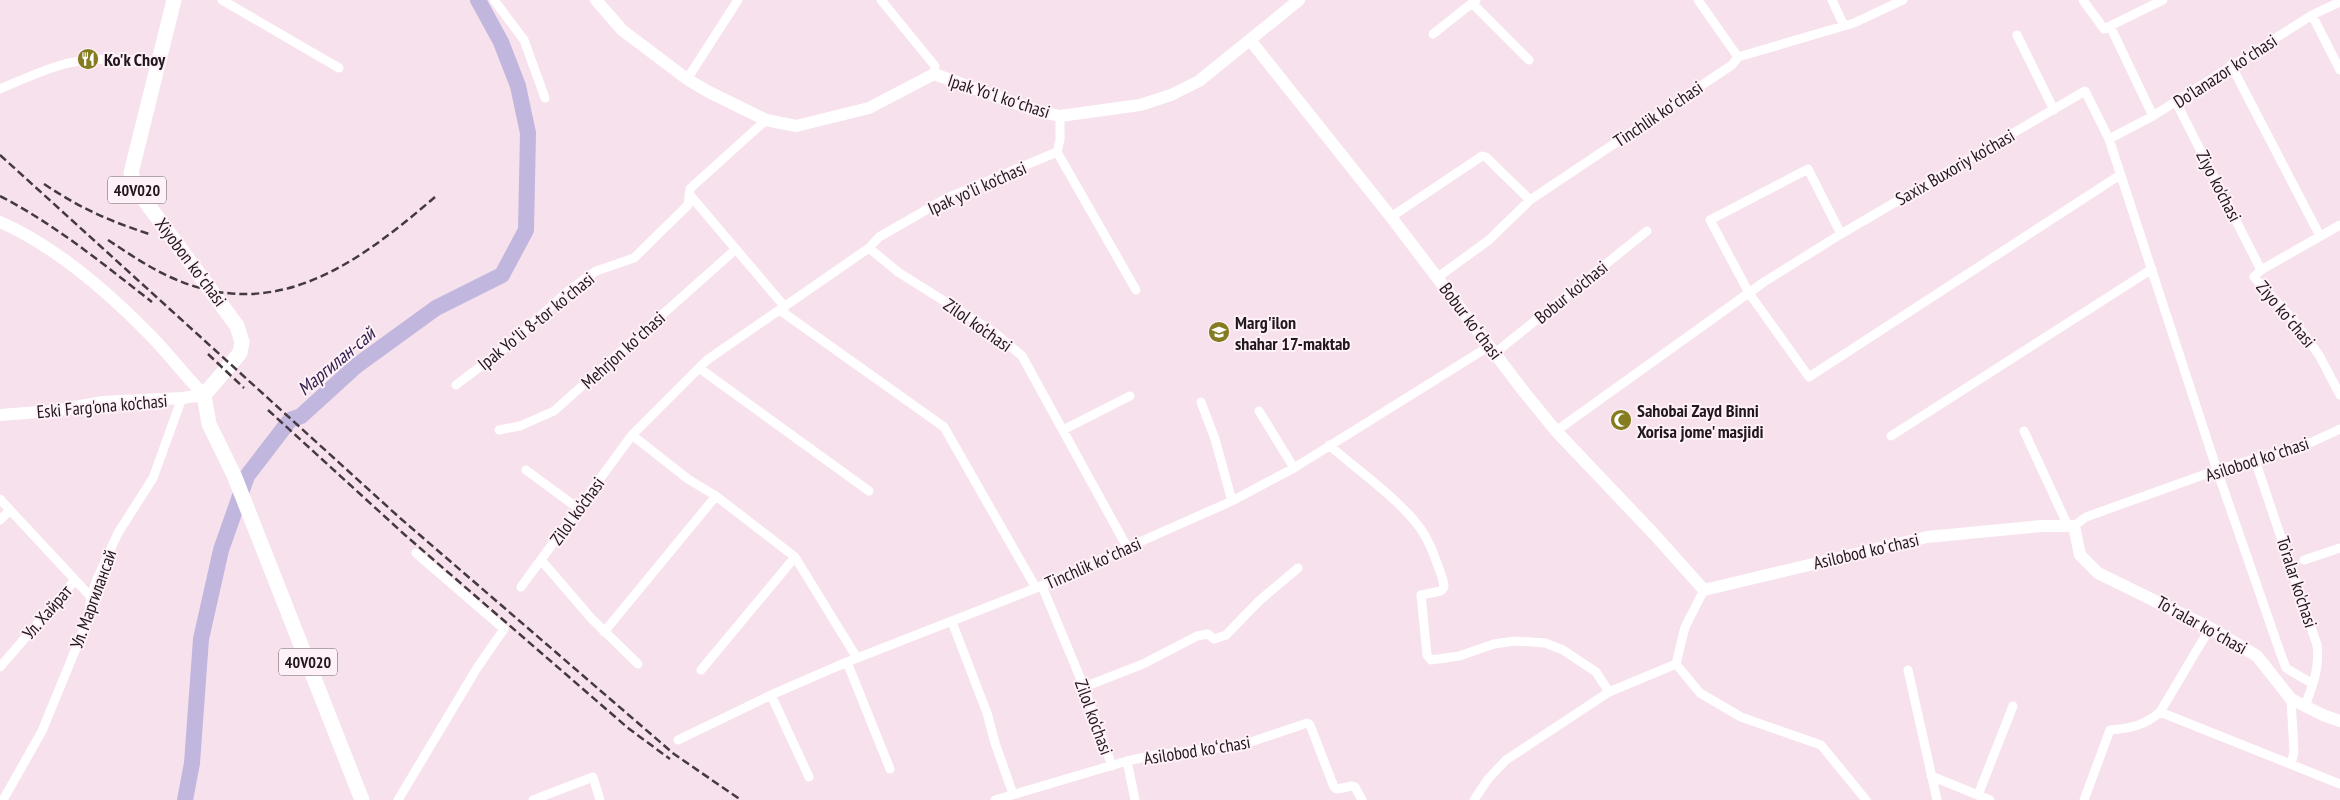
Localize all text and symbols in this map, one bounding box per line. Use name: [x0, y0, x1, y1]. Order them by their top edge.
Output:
street label: Do'lanazor koʻchasi: [2169, 29, 2281, 113]
restaurant icon: Ko'k Choy: [76, 47, 100, 71]
place label: Ko'k Choy: [104, 48, 166, 71]
street label: Ipak Yoʻl koʻchasi: [945, 69, 1053, 123]
street label: Tinchlik koʻchasi: [1609, 76, 1707, 152]
street label: Saxix Buxoriy ko‘chasi: [1891, 124, 2019, 210]
street label: Ziyo ko'chasi: [2191, 146, 2247, 226]
street label: Ipak yo'li ko'chasi: [924, 156, 1030, 220]
road number: 40V020: [108, 176, 166, 204]
street label: Xiyobon koʻchasi: [150, 213, 232, 311]
street label: Bobur ko'chasi: [1530, 255, 1612, 329]
street label: Ipak Yoʻli 8-tor koʼchasi: [473, 267, 599, 375]
street label: Ziyo koʻchasi: [2251, 276, 2321, 352]
street label: Bobur koʻchasi: [1435, 278, 1507, 364]
street label: Zilol ko‘chasi: [939, 293, 1017, 357]
street label: Mehrjon koʻchasi: [576, 306, 670, 394]
place label: Marg'ilon shahar 17-maktab: [1235, 311, 1350, 355]
school or university icon: Marg'ilon shahar 17-maktab: [1207, 320, 1231, 344]
water label: Маргилан-сай: [292, 321, 381, 400]
street label: Eski Farg'ona ko'chasi: [36, 389, 168, 423]
place label: Sahobai Zayd Binni Xorisa jome' masjidi: [1637, 399, 1763, 443]
mosque icon: Sahobai Zayd Binni Xorisa jome' masjidi: [1609, 408, 1633, 432]
street label: Asilobod koʻchasi: [2202, 431, 2312, 487]
street label: Zilol ko‘chasi: [545, 472, 609, 550]
street label: Asilobod koʻchasi: [1811, 528, 1921, 574]
street label: Tinchlik koʻchasi: [1041, 532, 1145, 594]
street label: To'ralar ko'chasi: [2271, 533, 2323, 631]
street label: Ул. Маргилансай: [64, 546, 122, 652]
street label: Ул. Хайрат: [17, 580, 77, 644]
street label: Toʻralar koʻchasi: [2153, 591, 2251, 659]
road number: 40V020: [279, 649, 337, 676]
street label: Zilol ko‘chasi: [1070, 676, 1118, 758]
street label: Asilobod koʻchasi: [1142, 730, 1252, 770]

